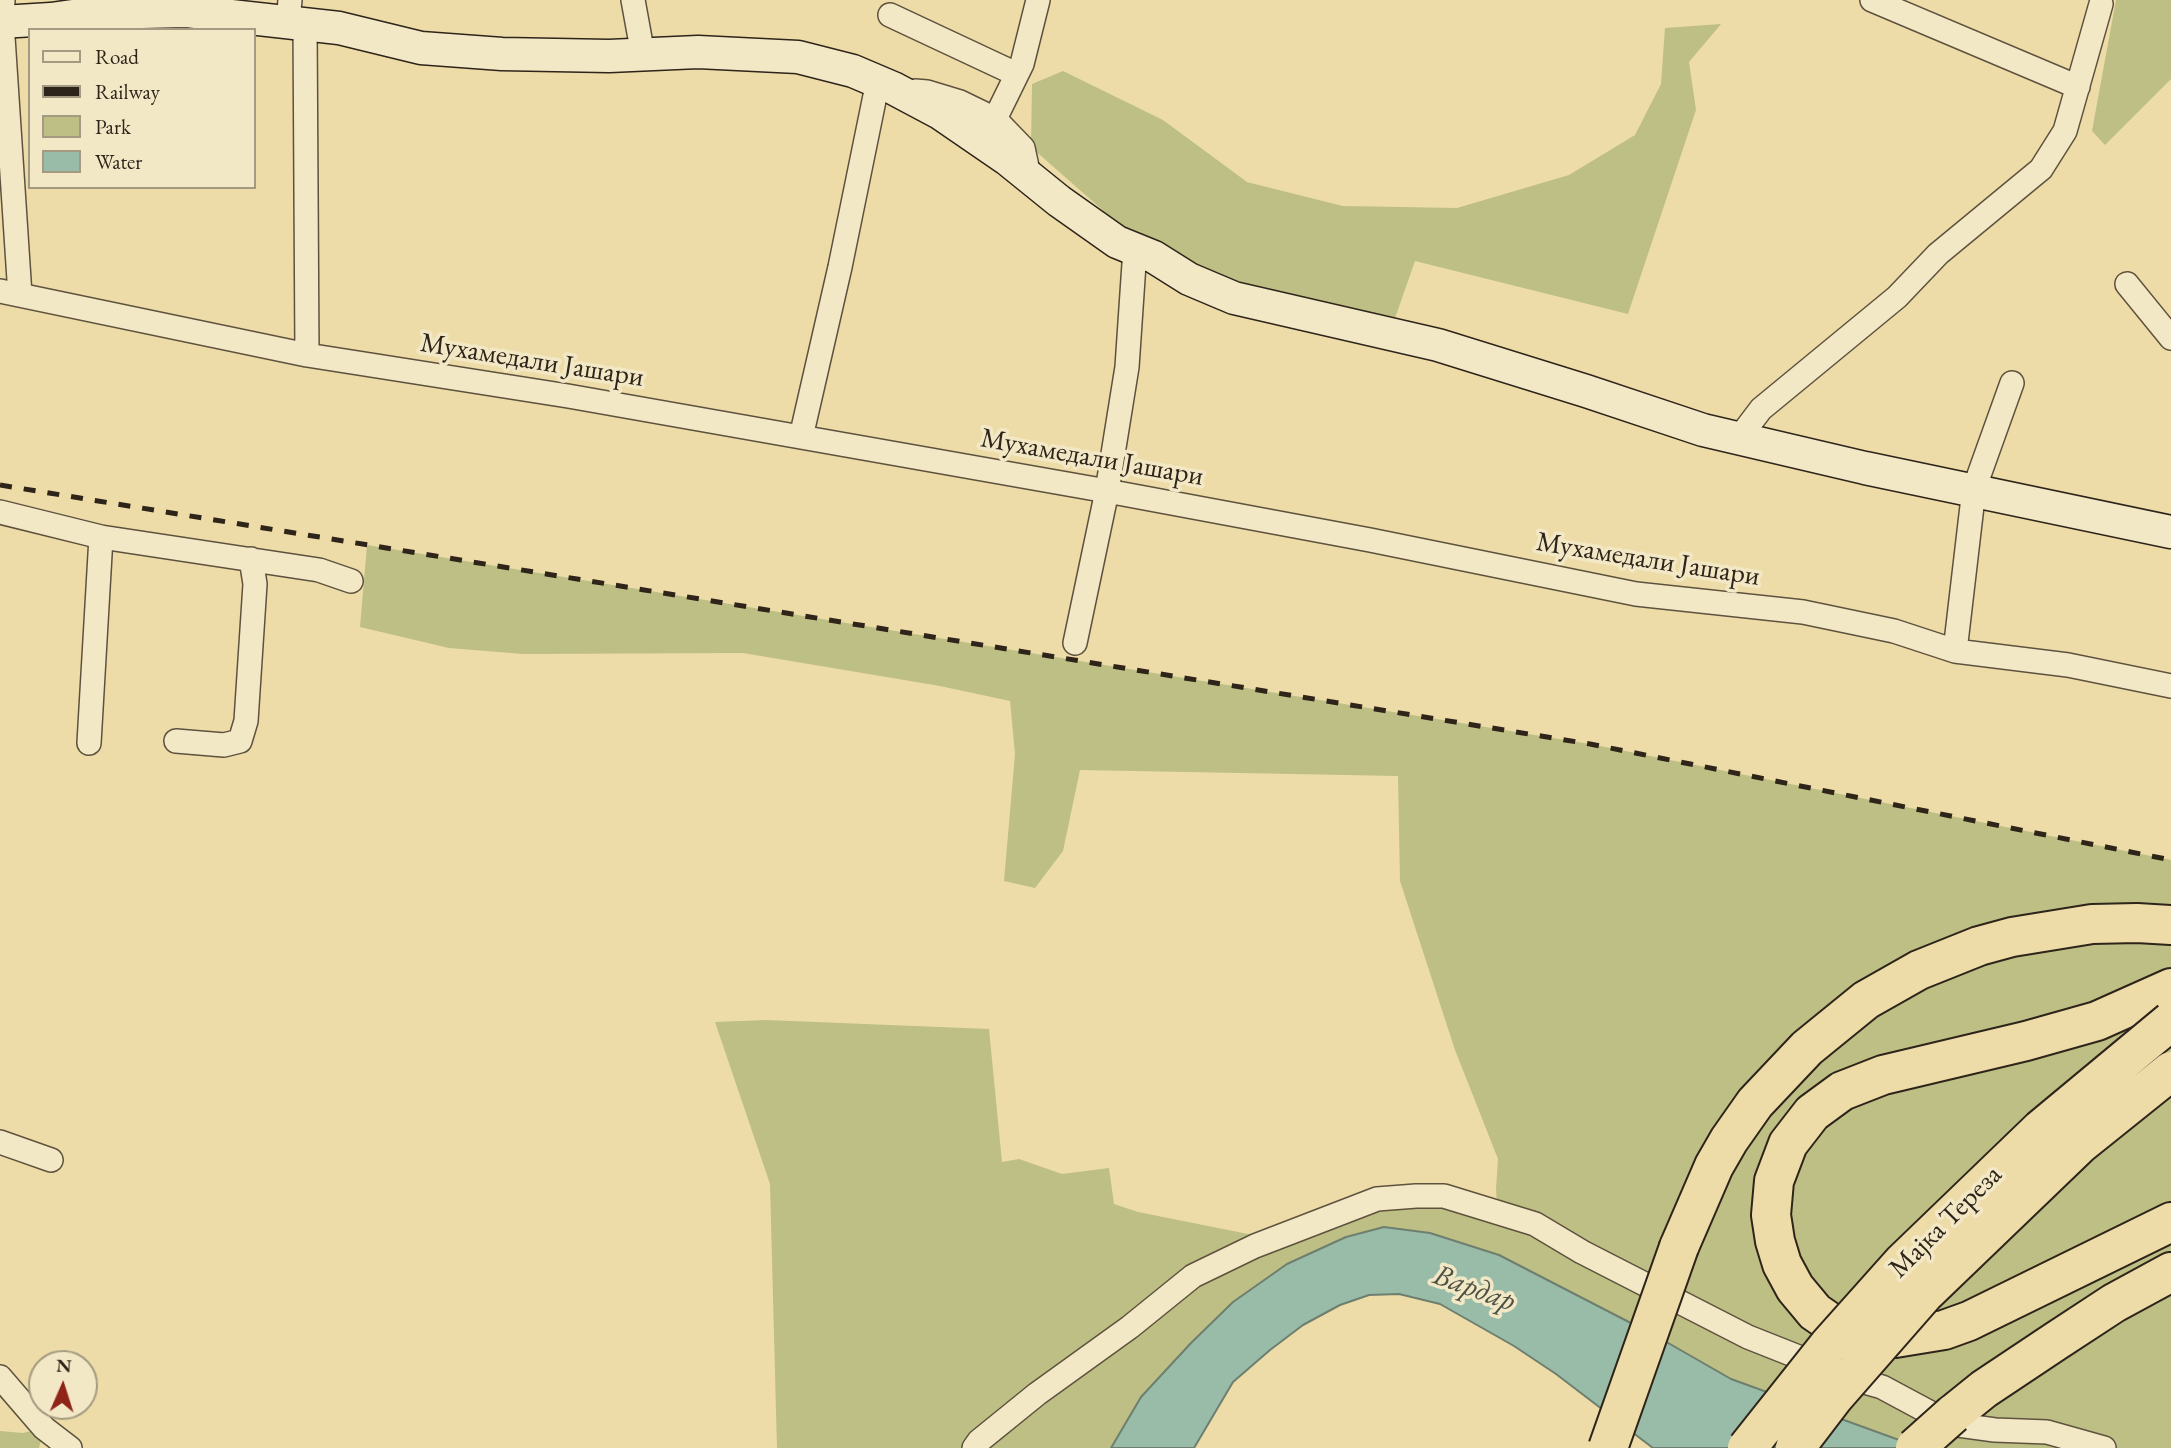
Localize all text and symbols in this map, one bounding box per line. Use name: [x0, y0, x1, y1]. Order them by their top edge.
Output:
legend: [28, 28, 256, 189]
text: Road: [95, 43, 139, 70]
text: Railway: [95, 78, 160, 105]
text: Park: [95, 113, 131, 140]
text: Water: [95, 148, 142, 175]
street label: Мухамедали Јашари: [418, 327, 646, 395]
street label: Мухамедали Јашари: [978, 422, 1206, 494]
street label: Мухамедали Јашари: [1534, 526, 1762, 594]
street label: Мајка Тереза: [1883, 1159, 2009, 1285]
water label: Вардар: [1428, 1258, 1520, 1320]
north arrow: [28, 1350, 98, 1420]
text: N: [56, 1353, 72, 1378]

